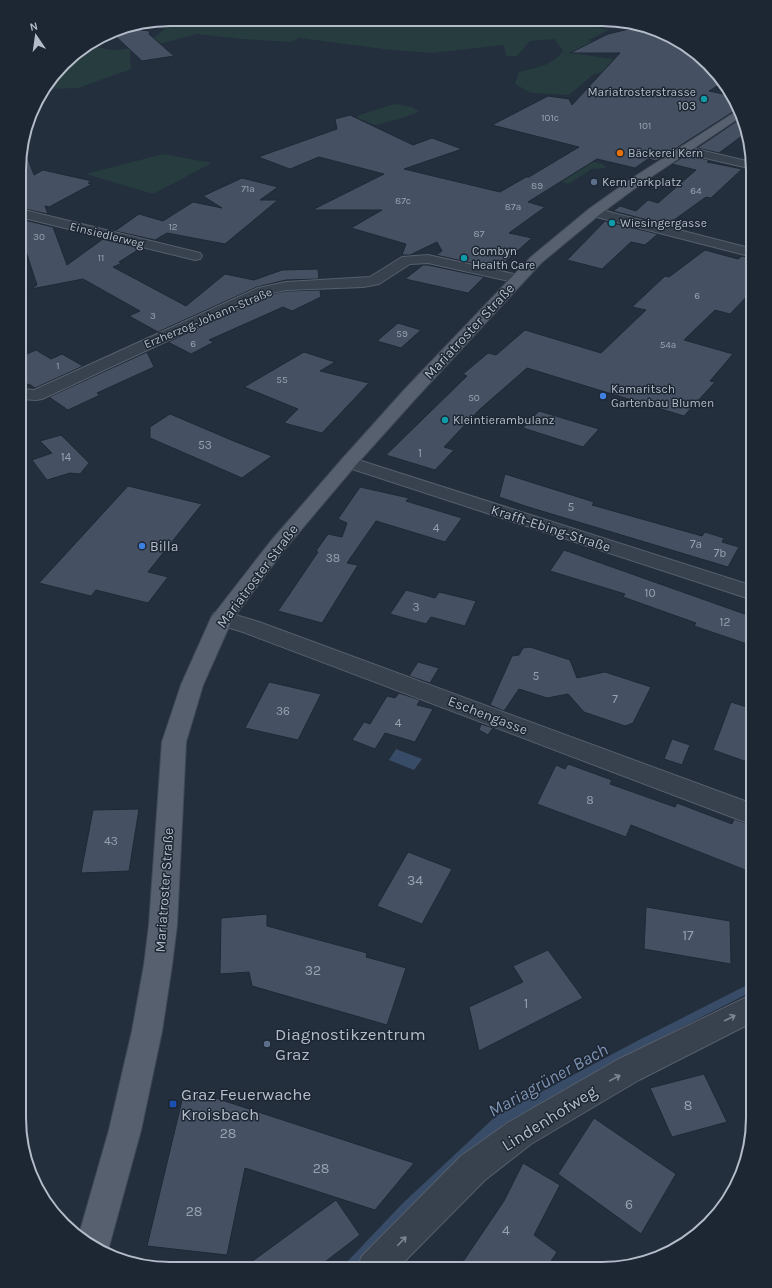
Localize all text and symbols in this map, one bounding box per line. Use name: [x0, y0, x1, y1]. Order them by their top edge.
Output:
north arrow: [16, 16, 56, 56]
text: N: [29, 20, 39, 34]
place label: Mariatrosterstrasse 103: [587, 85, 696, 113]
marker: Mariatrosterstrasse 103: [699, 94, 709, 104]
house number: 101c: [541, 112, 559, 124]
house number: 101: [639, 120, 651, 132]
place label: Bäckerei Kern: [628, 146, 703, 160]
marker: Bäckerei Kern: [615, 148, 625, 158]
place label: Kern Parkplatz: [602, 175, 682, 189]
marker: Kern Parkplatz: [589, 177, 599, 187]
house number: 89: [531, 180, 543, 192]
house number: 71a: [241, 183, 255, 195]
house number: 64: [690, 185, 702, 197]
house number: 87c: [395, 195, 411, 207]
house number: 87a: [505, 201, 521, 213]
place label: Wiesingergasse: [620, 216, 707, 230]
marker: Wiesingergasse: [607, 218, 617, 228]
street label: Einsiedlerweg: [68, 219, 146, 251]
house number: 12: [168, 221, 178, 233]
house number: 87: [474, 228, 485, 240]
house number: 30: [33, 231, 45, 243]
place label: Combyn Health Care: [472, 244, 535, 272]
house number: 11: [98, 252, 104, 264]
marker: Combyn Health Care: [459, 253, 469, 263]
street label: Mariatroster Straße: [421, 280, 518, 383]
street label: Erzherzog-Johann-Straße: [142, 285, 274, 351]
house number: 6: [694, 290, 700, 302]
house number: 3: [150, 310, 156, 322]
house number: 59: [396, 328, 408, 340]
house number: 6: [190, 338, 196, 350]
house number: 54a: [660, 339, 676, 351]
house number: 1: [56, 360, 60, 372]
house number: 55: [276, 374, 288, 386]
place label: Kamaritsch Gartenbau Blumen: [611, 382, 714, 410]
marker: Kamaritsch Gartenbau Blumen: [598, 391, 608, 401]
house number: 50: [468, 392, 480, 404]
place label: Kleintierambulanz: [453, 413, 555, 427]
marker: Kleintierambulanz: [440, 415, 450, 425]
house number: 53: [198, 438, 212, 452]
house number: 1: [418, 446, 422, 460]
house number: 14: [61, 450, 72, 464]
house number: 5: [568, 500, 575, 514]
street label: Krafft-Ebing-Straße: [489, 501, 613, 556]
street label: Mariatroster Straße: [213, 521, 302, 631]
house number: 4: [433, 521, 440, 535]
house number: 7a: [690, 537, 702, 551]
place label: Billa: [150, 538, 178, 555]
marker: Billa: [137, 541, 147, 551]
house number: 7b: [714, 546, 726, 560]
house number: 38: [326, 551, 340, 565]
house number: 10: [644, 586, 656, 600]
house number: 3: [412, 600, 420, 614]
house number: 12: [720, 615, 731, 629]
house number: 5: [533, 669, 540, 683]
street label: Eschengasse: [446, 692, 530, 738]
house number: 7: [612, 692, 618, 706]
house number: 36: [276, 704, 290, 718]
house number: 4: [395, 716, 402, 730]
house number: 8: [586, 793, 594, 807]
street label: Mariatroster Straße: [152, 827, 177, 953]
house number: 43: [104, 834, 118, 848]
house number: 34: [407, 872, 423, 889]
house number: 17: [682, 927, 694, 944]
house number: 32: [305, 962, 321, 979]
house number: 1: [524, 995, 528, 1012]
one-way arrow: [724, 1014, 736, 1021]
place label: Diagnostikzentrum Graz: [275, 1024, 426, 1064]
water label: Mariagrüner Bach: [484, 1038, 612, 1122]
marker: Diagnostikzentrum Graz: [262, 1039, 272, 1049]
one-way arrow: [608, 1073, 620, 1081]
street label: Lindenhofweg: [498, 1081, 601, 1155]
place label: Graz Feuerwache Kroisbach: [181, 1084, 311, 1124]
house number: 8: [684, 1097, 692, 1114]
marker: Graz Feuerwache Kroisbach: [168, 1099, 178, 1109]
house number: 28: [220, 1125, 236, 1142]
house number: 28: [313, 1160, 329, 1177]
house number: 6: [625, 1196, 633, 1213]
house number: 28: [186, 1203, 202, 1220]
house number: 4: [502, 1222, 510, 1239]
one-way arrow: [397, 1236, 407, 1246]

